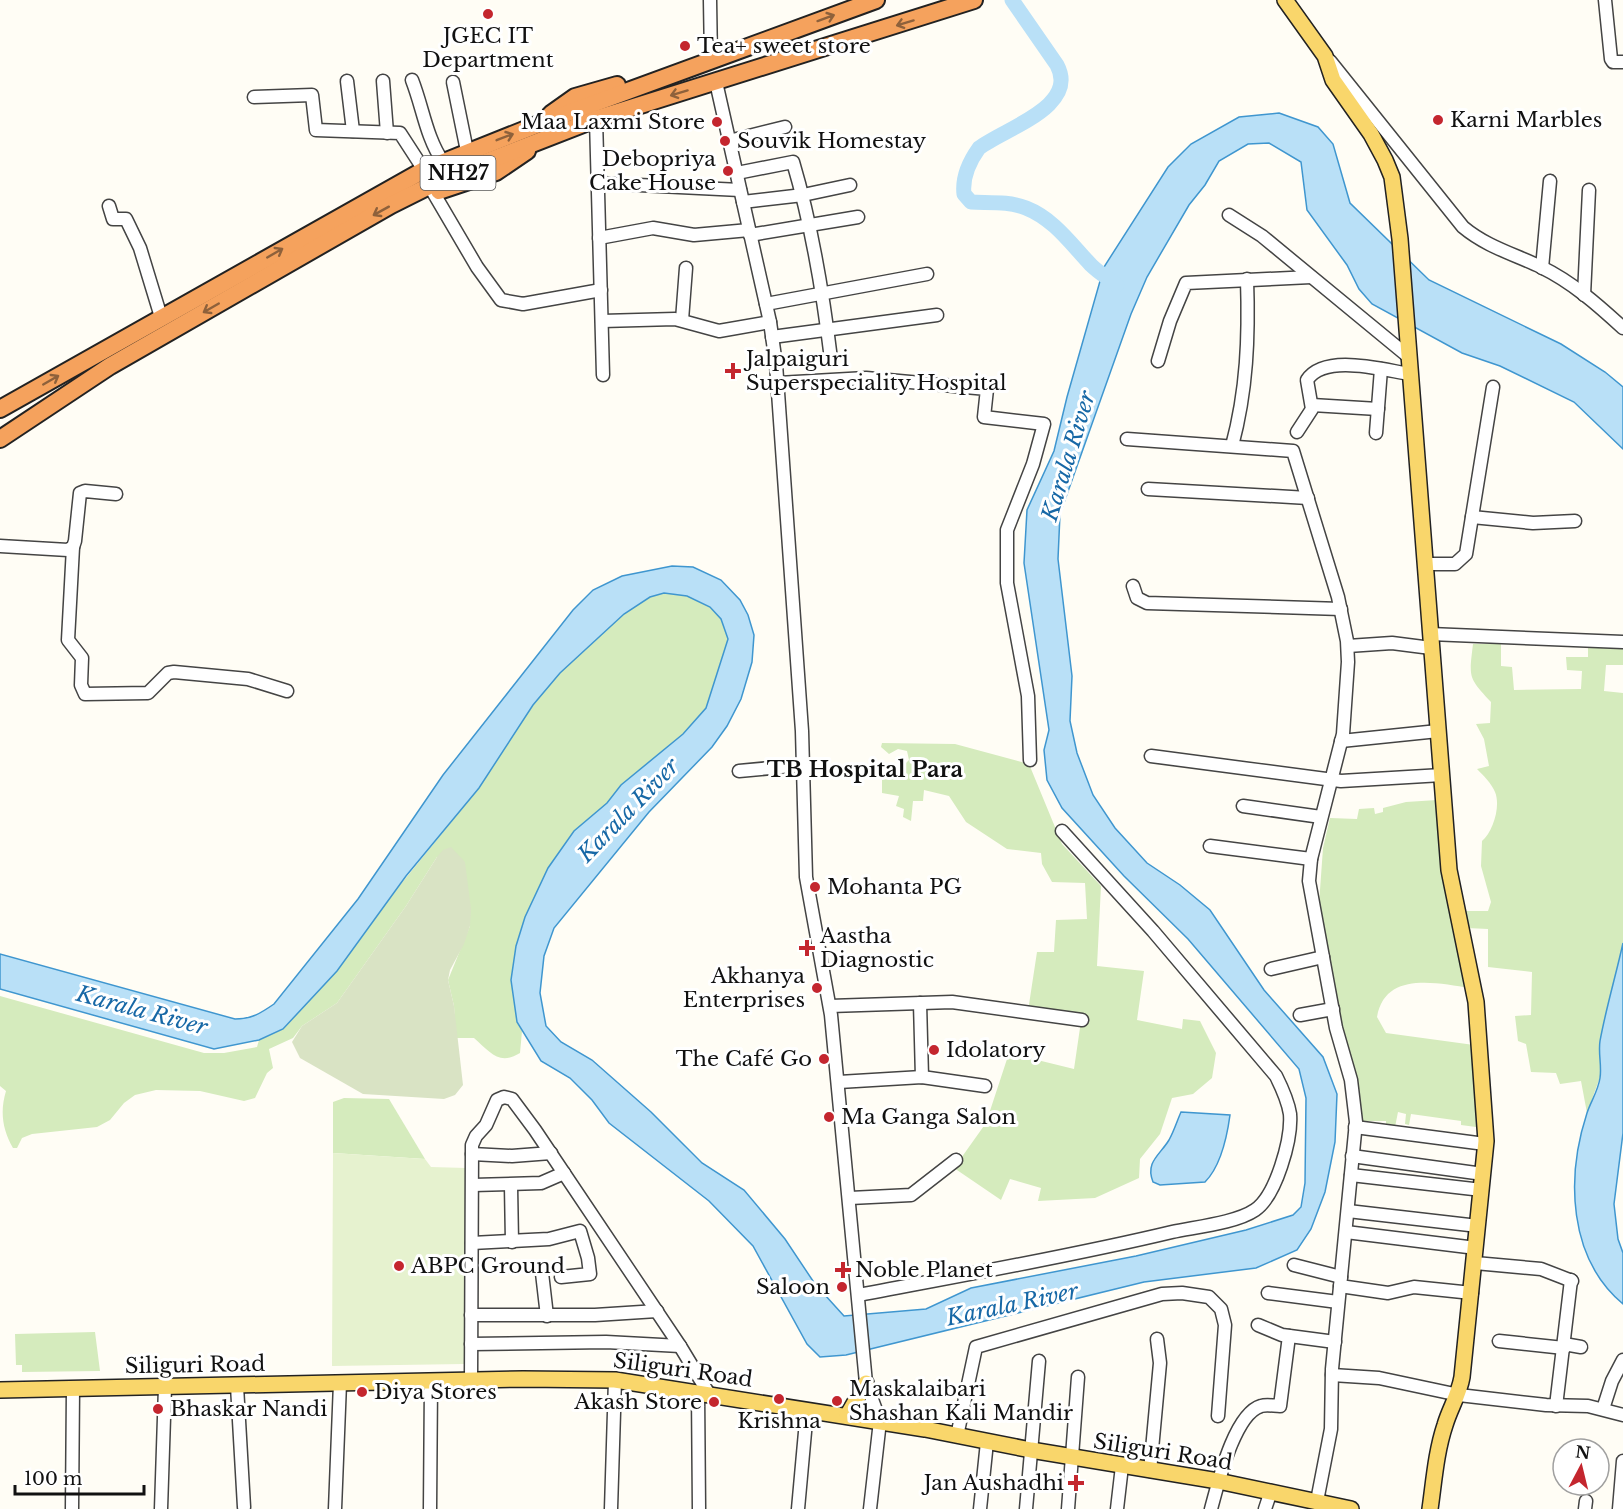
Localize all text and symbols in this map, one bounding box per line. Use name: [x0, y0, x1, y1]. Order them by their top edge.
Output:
marker: JGEC IT Department: [481, 7, 495, 21]
one-way arrow: [816, 11, 834, 22]
one-way arrow: [896, 18, 915, 29]
place label: JGEC IT Department: [422, 23, 554, 73]
place label: Tea+ sweet store: [697, 33, 871, 59]
marker: Tea+ sweet store: [678, 39, 692, 53]
one-way arrow: [670, 88, 689, 99]
place label: Karni Marbles: [1450, 107, 1602, 133]
place label: Maa Laxmi Store: [521, 109, 705, 135]
marker: Karni Marbles: [1431, 113, 1445, 127]
marker: Maa Laxmi Store: [710, 115, 724, 129]
place label: Souvik Homestay: [737, 128, 927, 154]
one-way arrow: [495, 130, 514, 141]
marker: Souvik Homestay: [718, 134, 732, 148]
place label: Debopriya Cake House: [589, 146, 716, 196]
road number: NH27: [420, 156, 496, 190]
marker: Debopriya Cake House: [721, 164, 735, 178]
one-way arrow: [373, 205, 390, 217]
one-way arrow: [266, 246, 283, 258]
one-way arrow: [203, 302, 220, 314]
place label: Jalpaiguri Superspeciality Hospital: [743, 346, 1007, 396]
marker: Jalpaiguri Superspeciality Hospital: [724, 362, 742, 380]
one-way arrow: [42, 374, 59, 386]
water label: Karala River: [1036, 387, 1101, 525]
water label: Karala River: [571, 752, 685, 869]
district label: TB Hospital Para: [767, 756, 964, 783]
place label: Mohanta PG: [827, 874, 962, 900]
marker: Mohanta PG: [808, 880, 822, 894]
place label: Aastha Diagnostic: [819, 923, 934, 973]
marker: Aastha Diagnostic: [798, 939, 816, 957]
place label: Akhanya Enterprises: [683, 963, 805, 1013]
water label: Karala River: [73, 980, 211, 1041]
marker: Akhanya Enterprises: [810, 981, 824, 995]
place label: Idolatory: [946, 1037, 1046, 1063]
marker: Idolatory: [927, 1043, 941, 1057]
place label: The Café Go: [676, 1046, 812, 1072]
marker: The Café Go: [817, 1052, 831, 1066]
place label: Ma Ganga Salon: [841, 1104, 1016, 1130]
marker: Ma Ganga Salon: [822, 1110, 836, 1124]
place label: ABPC Ground: [410, 1253, 565, 1279]
place label: Noble Planet: [855, 1257, 993, 1283]
marker: ABPC Ground: [392, 1259, 406, 1273]
marker: Noble Planet: [836, 1263, 850, 1277]
place label: Saloon: [756, 1274, 830, 1300]
water label: Karala River: [943, 1277, 1081, 1332]
marker: Saloon: [835, 1280, 849, 1294]
street label: Siliguri Road: [612, 1347, 754, 1393]
street label: Siliguri Road: [125, 1351, 265, 1379]
place label: Maskalaibari Shashan Kali Mandir: [849, 1376, 1073, 1426]
place label: Diya Stores: [374, 1379, 497, 1405]
marker: Diya Stores: [355, 1385, 369, 1399]
place label: Akash Store: [573, 1389, 702, 1415]
marker: Krishna: [772, 1392, 786, 1406]
marker: Maskalaibari Shashan Kali Mandir: [830, 1394, 844, 1408]
marker: Akash Store: [707, 1395, 721, 1409]
place label: Bhaskar Nandi: [170, 1396, 327, 1422]
marker: Bhaskar Nandi: [151, 1402, 165, 1416]
place label: Krishna: [737, 1408, 821, 1434]
street label: Siliguri Road: [1092, 1428, 1234, 1476]
north arrow: [1551, 1437, 1611, 1497]
text: N: [1574, 1441, 1592, 1463]
scale bar: [15, 1458, 144, 1496]
text: 100 m: [24, 1468, 82, 1490]
place label: Jan Aushadhi: [921, 1470, 1064, 1496]
marker: Jan Aushadhi: [1069, 1476, 1083, 1490]

